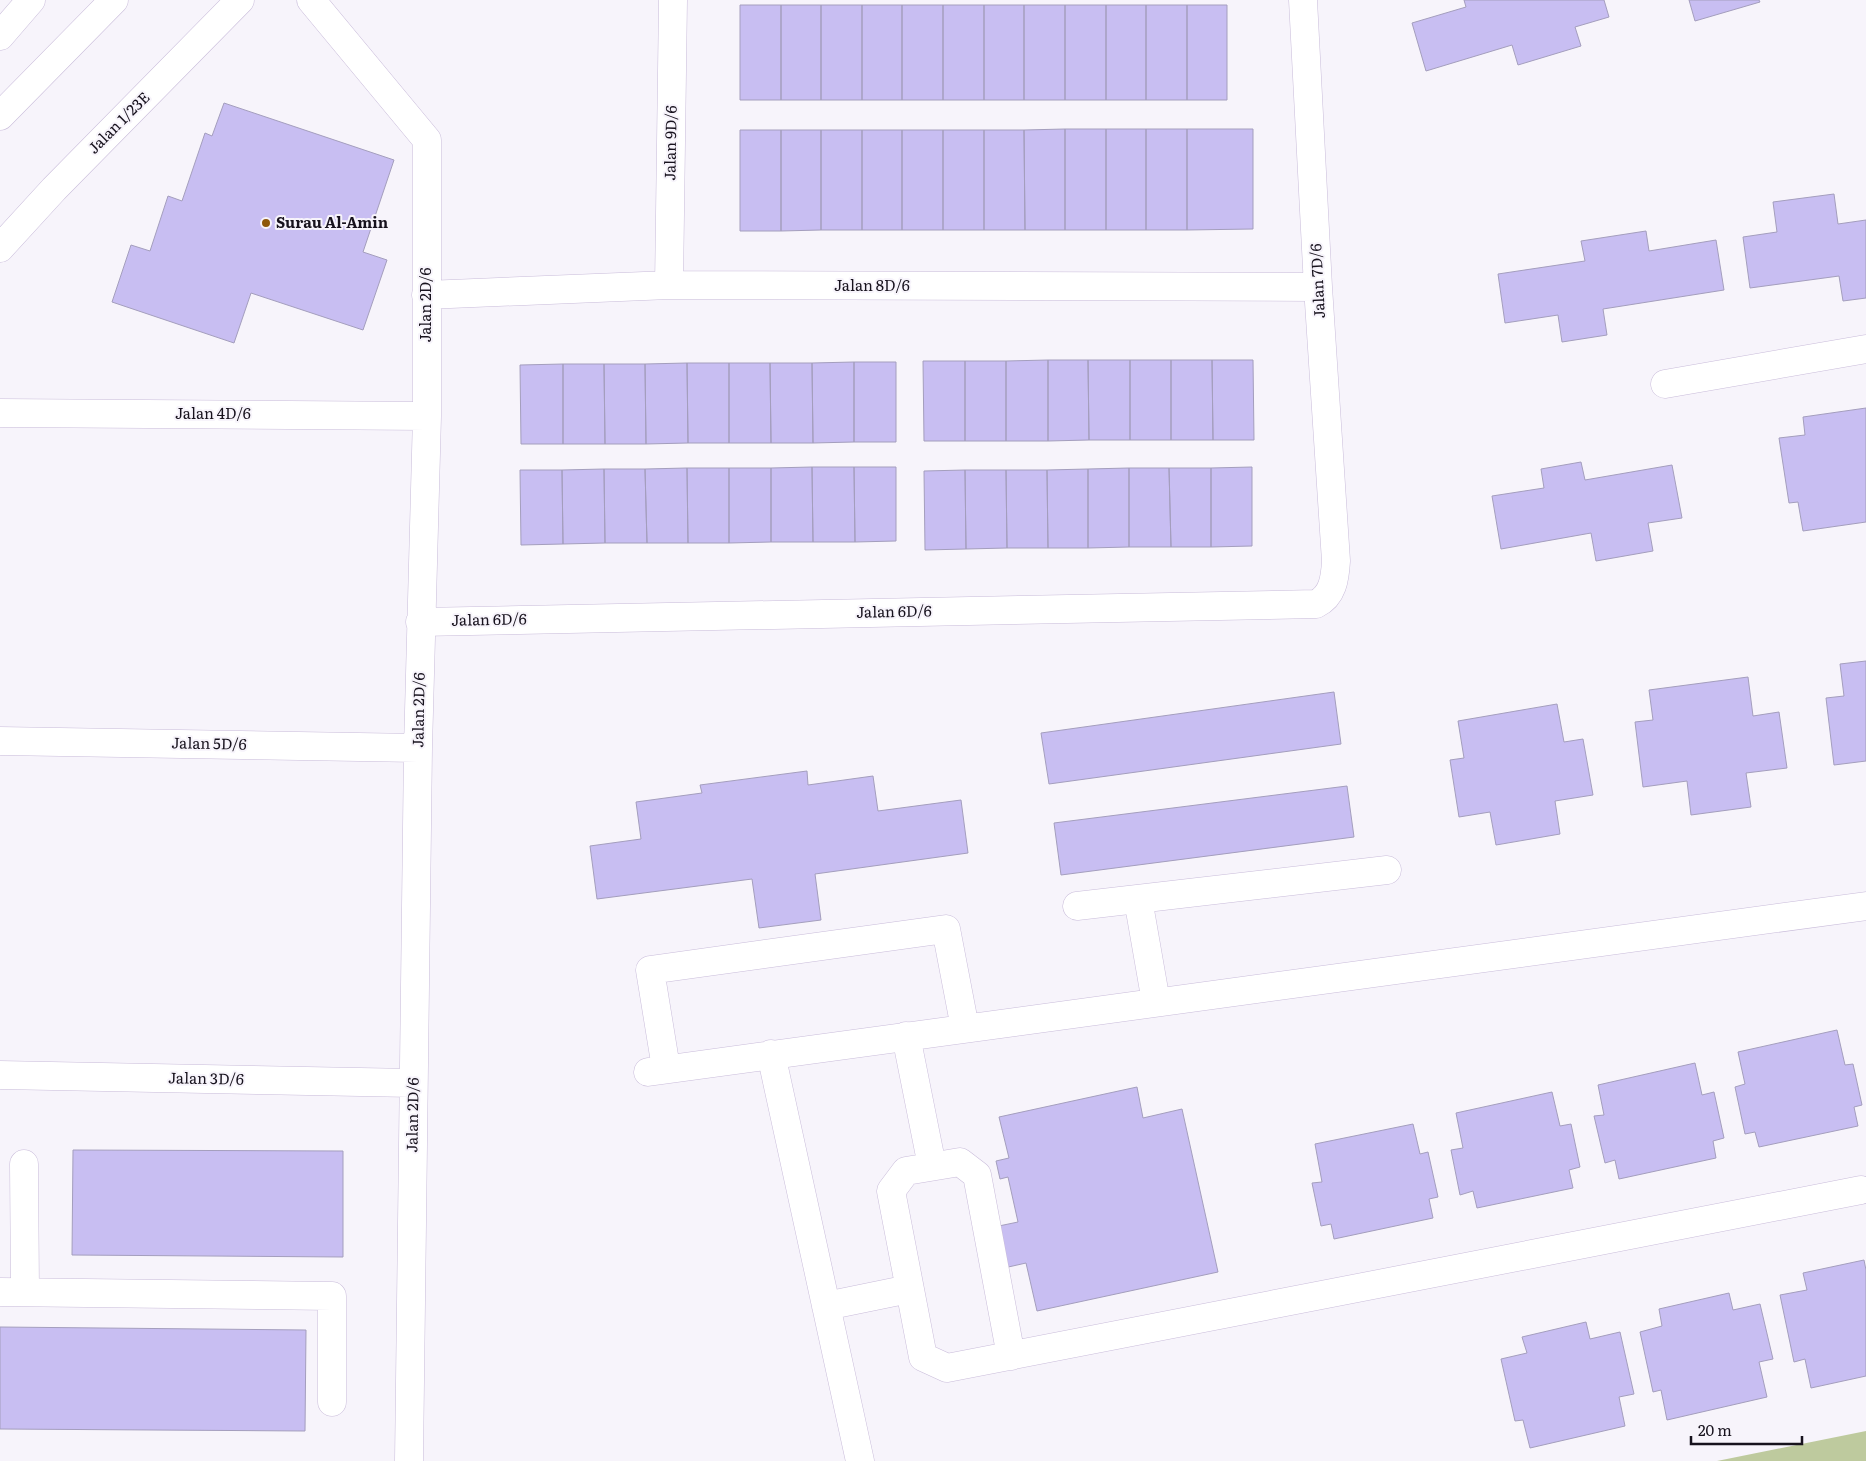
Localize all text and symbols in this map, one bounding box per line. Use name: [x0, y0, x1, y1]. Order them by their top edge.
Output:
street label: Jalan 1/23E: [82, 86, 154, 158]
street label: Jalan 9D/6: [657, 105, 682, 181]
place label: Surau Al-Amin: [276, 210, 389, 233]
marker: Surau Al-Amin: [260, 217, 272, 229]
street label: Jalan 7D/6: [1303, 243, 1330, 319]
street label: Jalan 2D/6: [413, 267, 436, 343]
street label: Jalan 8D/6: [834, 273, 910, 296]
street label: Jalan 4D/6: [175, 401, 251, 424]
street label: Jalan 6D/6: [856, 598, 932, 623]
street label: Jalan 6D/6: [451, 606, 527, 631]
street label: Jalan 2D/6: [405, 672, 430, 748]
street label: Jalan 5D/6: [171, 730, 247, 755]
street label: Jalan 3D/6: [168, 1065, 244, 1090]
street label: Jalan 2D/6: [399, 1077, 424, 1153]
scale bar: [1691, 1414, 1802, 1446]
text: 20 m: [1698, 1418, 1732, 1441]

